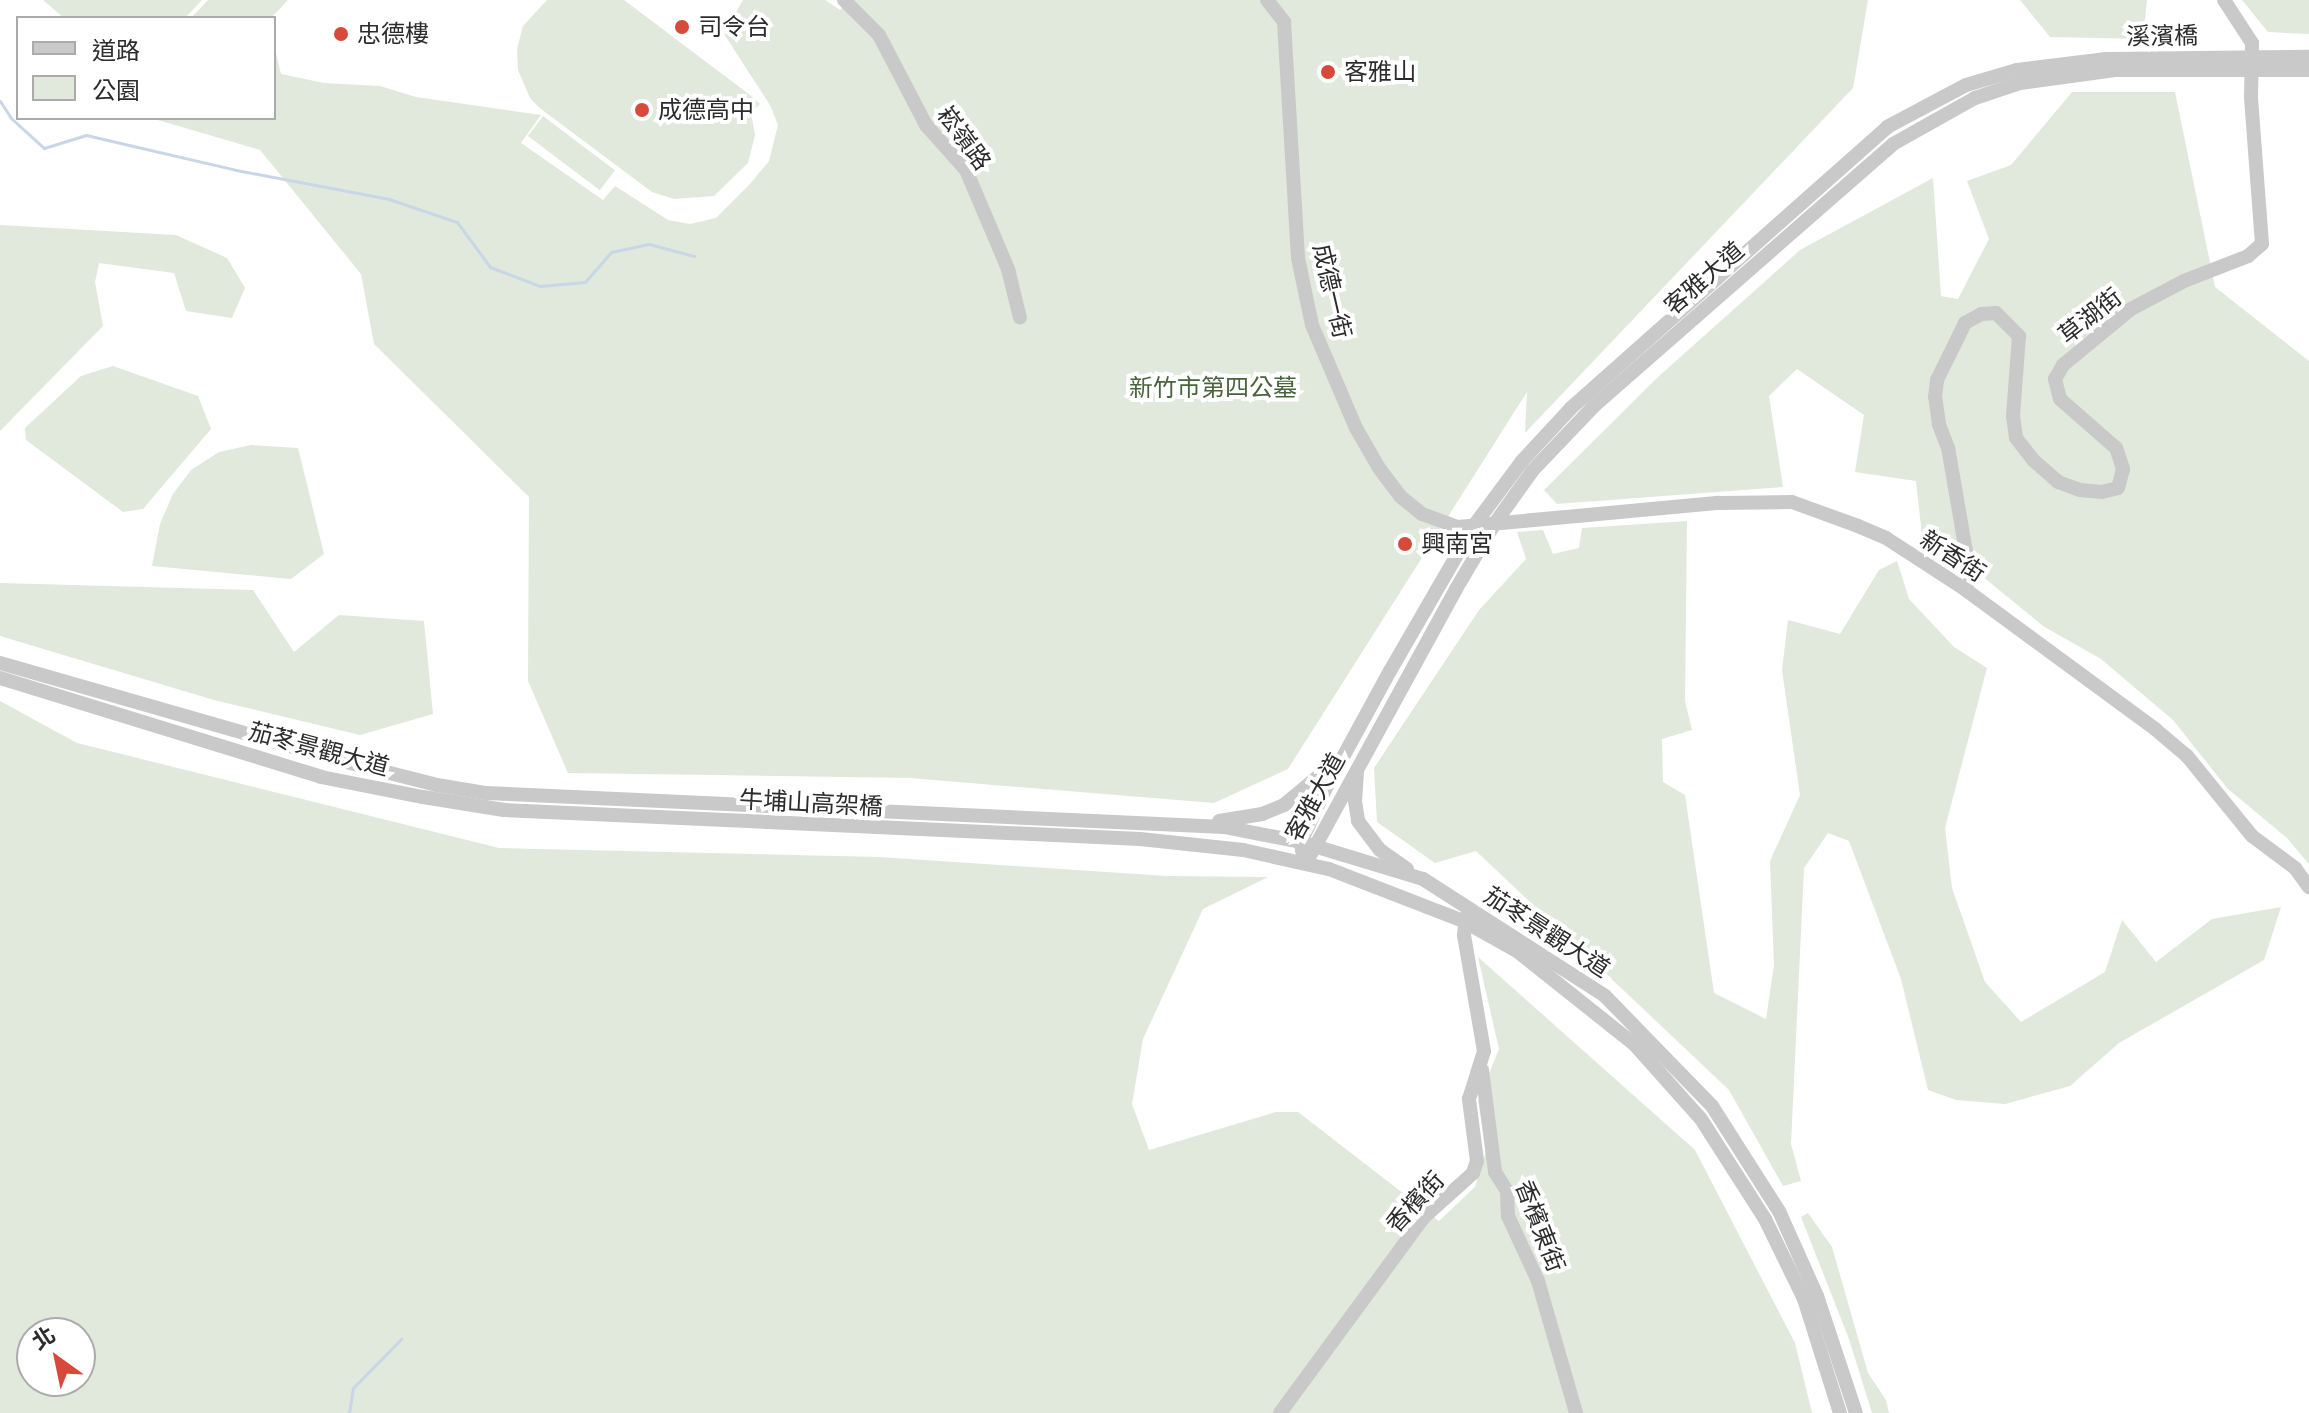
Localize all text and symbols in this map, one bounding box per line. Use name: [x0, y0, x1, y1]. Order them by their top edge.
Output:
place label: 司令台: [698, 13, 770, 41]
legend: [16, 16, 276, 120]
marker: 司令台: [673, 18, 691, 36]
place label: 忠德樓: [357, 20, 429, 48]
street label: 溪濱橋: [2126, 21, 2198, 51]
marker: 忠德樓: [332, 25, 350, 43]
text: 道路: [92, 35, 140, 66]
place label: 客雅山: [1344, 58, 1416, 86]
marker: 客雅山: [1319, 63, 1337, 81]
text: 公園: [92, 75, 140, 106]
place label: 成德高中: [658, 96, 754, 124]
street label: 崧嶺路: [931, 100, 997, 176]
marker: 成德高中: [633, 101, 651, 119]
street label: 客雅大道: [1658, 236, 1750, 320]
street label: 成德一街: [1307, 241, 1357, 341]
street label: 草湖街: [2053, 282, 2127, 350]
park label: 新竹市第四公墓: [1129, 374, 1297, 402]
street label: 新香街: [1915, 524, 1991, 588]
place label: 興南宮: [1421, 530, 1493, 558]
marker: 興南宮: [1396, 535, 1414, 553]
street label: 茄苳景觀大道: [246, 716, 392, 782]
street label: 客雅大道: [1279, 748, 1351, 846]
street label: 牛埔山高架橋: [738, 785, 884, 821]
street label: 茄苳景觀大道: [1479, 881, 1615, 983]
street label: 香檳街: [1380, 1166, 1450, 1238]
street label: 香檳東街: [1509, 1176, 1571, 1276]
north arrow: [16, 1317, 96, 1397]
text: 北: [27, 1320, 61, 1356]

